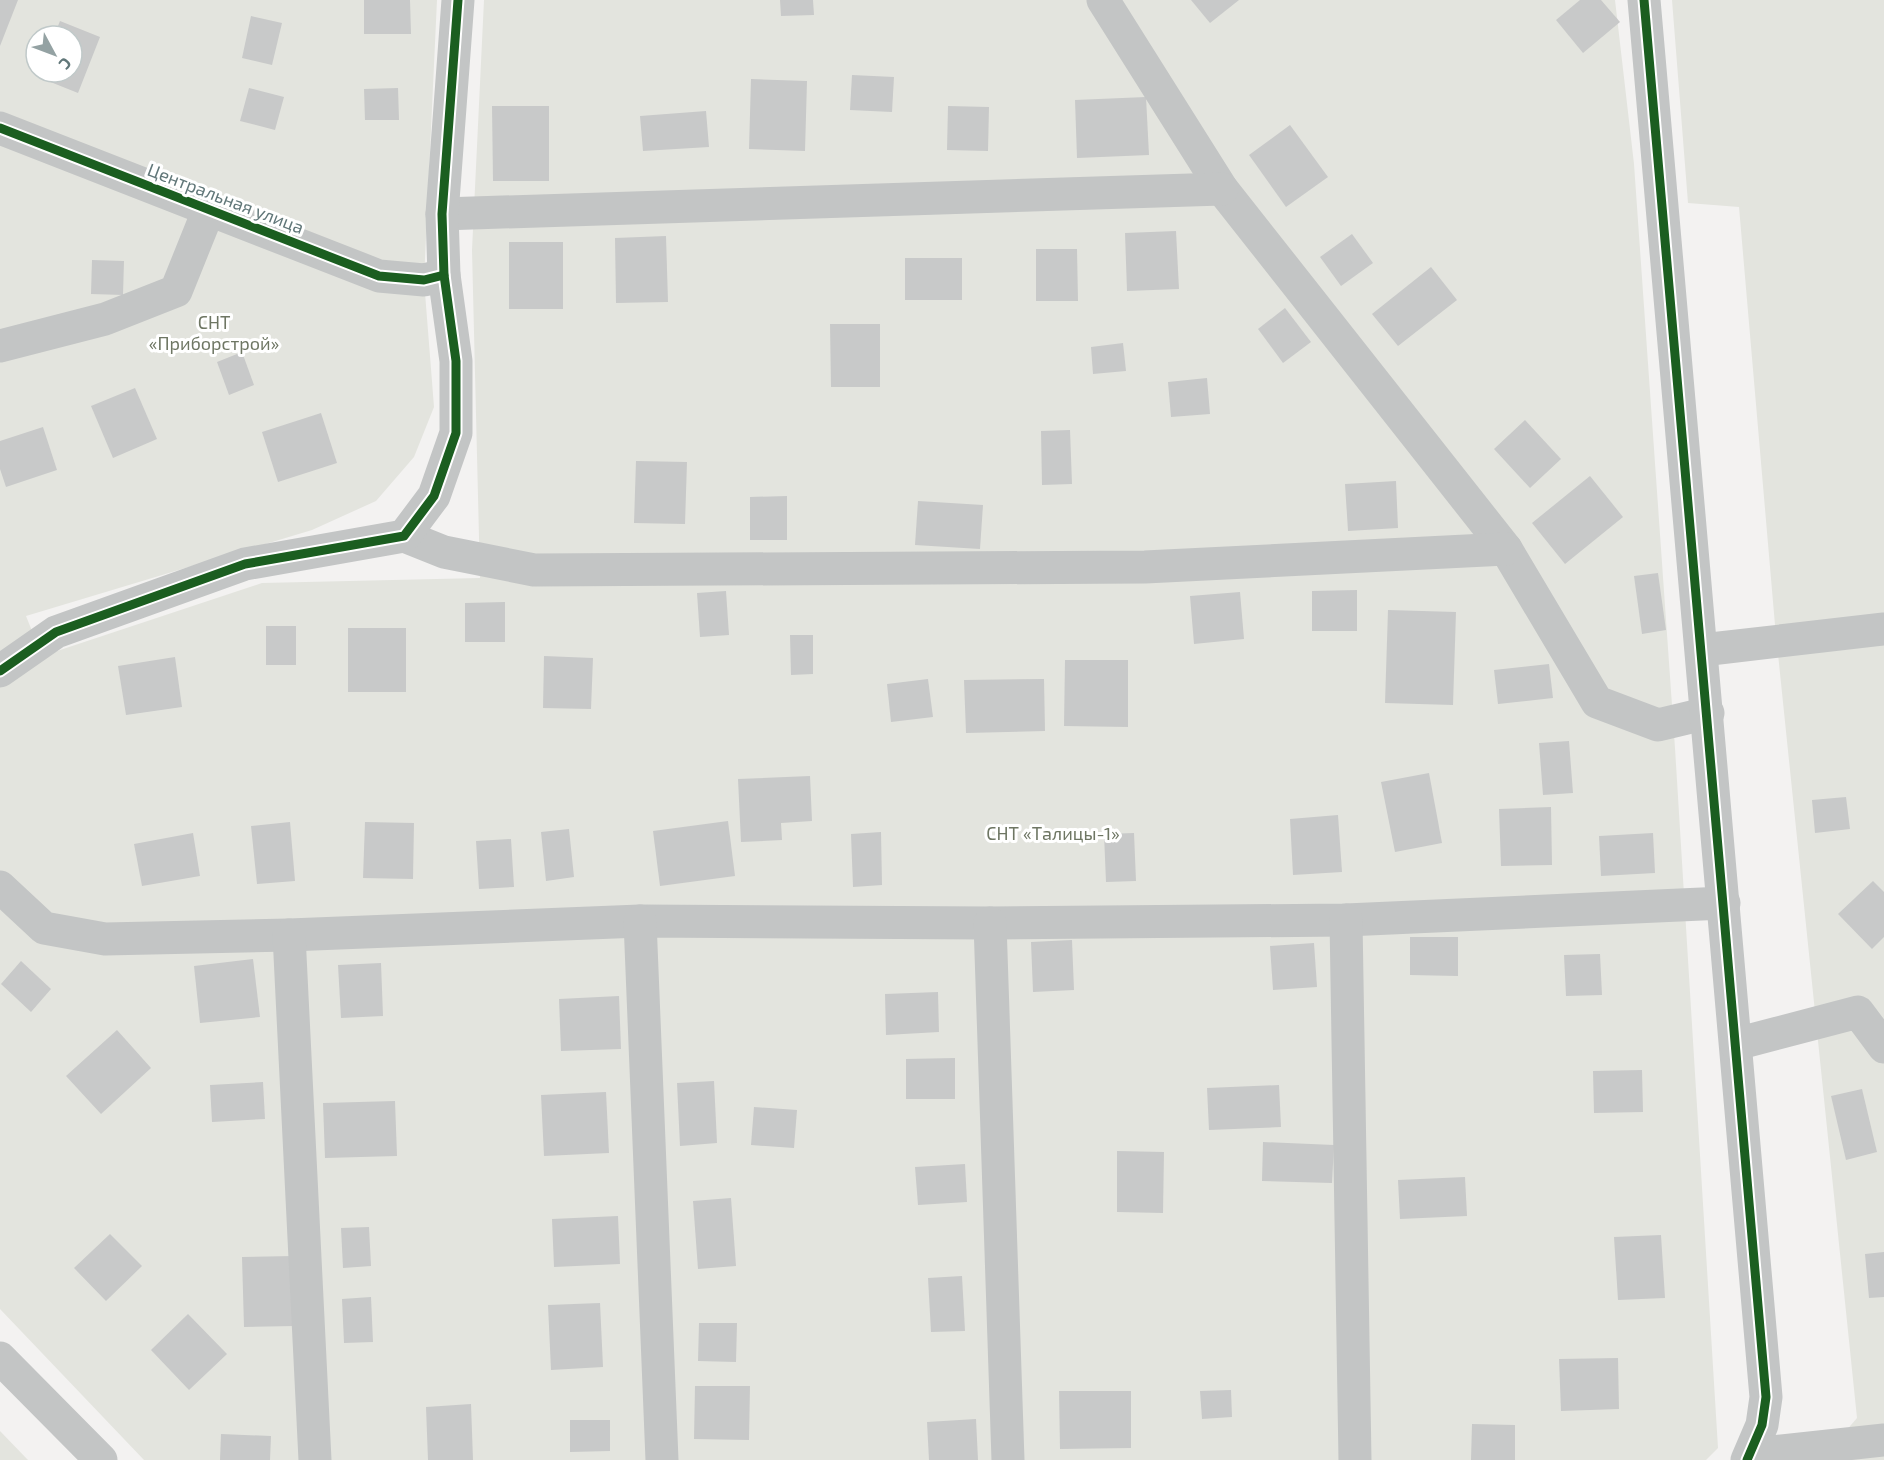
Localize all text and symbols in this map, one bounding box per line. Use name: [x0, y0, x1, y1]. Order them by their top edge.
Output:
north arrow: [24, 24, 84, 84]
text: С: [55, 54, 76, 74]
street label: Центральная улица: [145, 158, 307, 238]
park label: СНТ «Приборстрой»: [149, 311, 279, 354]
park label: СНТ «Талицы-1»: [986, 822, 1120, 844]

